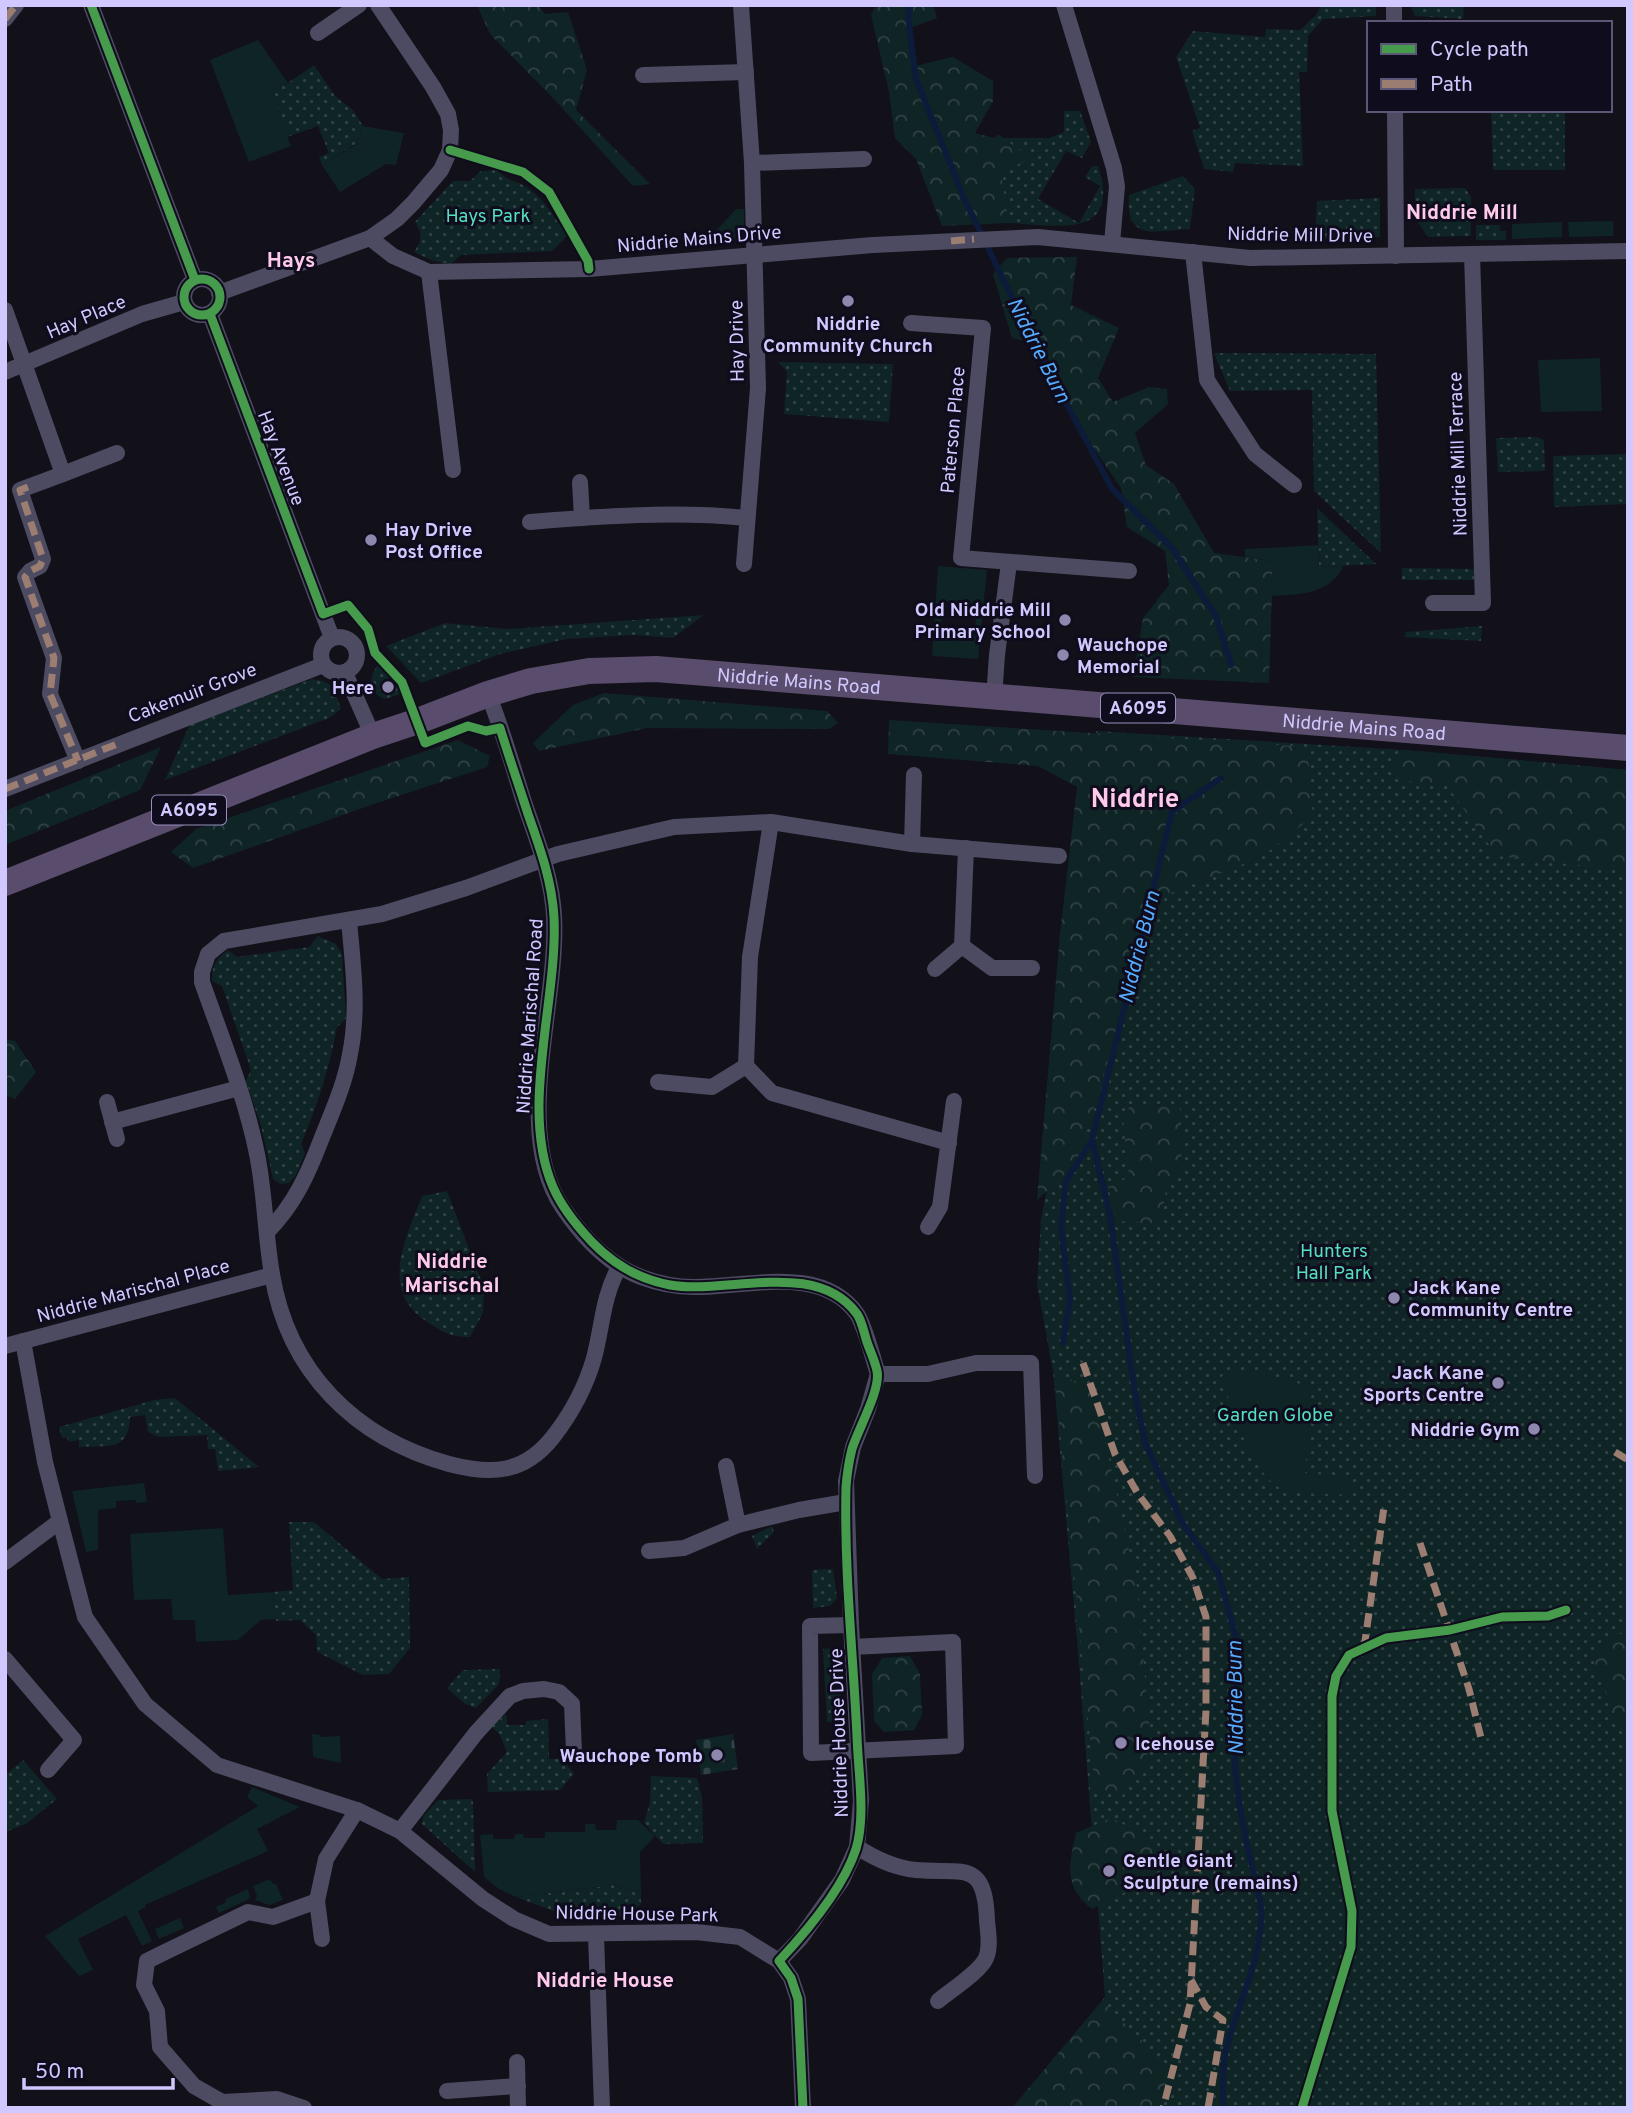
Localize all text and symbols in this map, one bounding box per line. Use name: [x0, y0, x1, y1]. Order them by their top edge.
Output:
legend: [1367, 21, 1612, 112]
text: Cycle path: [1430, 37, 1529, 64]
text: Path: [1430, 72, 1473, 99]
district label: Niddrie Mill: [1406, 200, 1518, 227]
park label: Hays Park: [446, 205, 530, 229]
street label: Niddrie Mains Drive: [616, 221, 782, 259]
street label: Niddrie Mill Drive: [1227, 223, 1373, 249]
district label: Hays: [267, 248, 315, 275]
street label: Hay Place: [43, 290, 130, 345]
marker: Niddrie Community Church: [840, 293, 856, 309]
water label: Niddrie Burn: [1000, 293, 1076, 408]
street label: Hay Drive: [725, 300, 751, 382]
place label: Niddrie Community Church: [763, 313, 933, 359]
street label: Paterson Place: [936, 366, 971, 495]
street label: Niddrie Mill Terrace: [1444, 371, 1474, 537]
street label: Hay Avenue: [251, 408, 309, 510]
place label: Hay Drive Post Office: [385, 519, 483, 565]
marker: Hay Drive Post Office: [363, 532, 379, 548]
place label: Old Niddrie Mill Primary School: [915, 599, 1051, 645]
marker: Old Niddrie Mill Primary School: [1057, 612, 1073, 628]
place label: Wauchope Memorial: [1077, 634, 1168, 680]
marker: Wauchope Memorial: [1055, 647, 1071, 663]
street label: Cakemuir Grove: [125, 658, 261, 729]
street label: Niddrie Mains Road: [716, 664, 882, 701]
place label: Here: [332, 677, 374, 701]
marker: Here: [380, 679, 396, 695]
road number: A6095: [1101, 694, 1175, 722]
street label: Niddrie Mains Road: [1281, 710, 1447, 747]
district label: Niddrie: [1091, 784, 1179, 817]
road number: A6095: [152, 796, 226, 824]
water label: Niddrie Burn: [1113, 888, 1168, 1006]
street label: Niddrie Marischal Road: [512, 918, 550, 1115]
park label: Hunters Hall Park: [1296, 1240, 1372, 1286]
district label: Niddrie Marischal: [404, 1249, 500, 1300]
street label: Niddrie Marischal Place: [34, 1255, 233, 1329]
place label: Jack Kane Community Centre: [1408, 1277, 1573, 1323]
marker: Jack Kane Community Centre: [1386, 1290, 1402, 1306]
place label: Jack Kane Sports Centre: [1363, 1362, 1484, 1408]
marker: Jack Kane Sports Centre: [1490, 1375, 1506, 1391]
park label: Garden Globe: [1217, 1404, 1333, 1428]
place label: Niddrie Gym: [1410, 1419, 1520, 1443]
marker: Niddrie Gym: [1526, 1421, 1542, 1437]
water label: Niddrie Burn: [1222, 1640, 1251, 1756]
street label: Niddrie House Drive: [825, 1648, 855, 1818]
place label: Icehouse: [1135, 1733, 1215, 1757]
marker: Icehouse: [1113, 1735, 1129, 1751]
place label: Wauchope Tomb: [559, 1745, 703, 1769]
marker: Wauchope Tomb: [709, 1747, 725, 1763]
place label: Gentle Giant Sculpture (remains): [1123, 1850, 1299, 1896]
marker: Gentle Giant Sculpture (remains): [1101, 1863, 1117, 1879]
street label: Niddrie House Park: [555, 1902, 719, 1928]
district label: Niddrie House: [536, 1968, 674, 1995]
scale bar: [24, 2046, 173, 2090]
text: 50 m: [35, 2059, 84, 2086]

